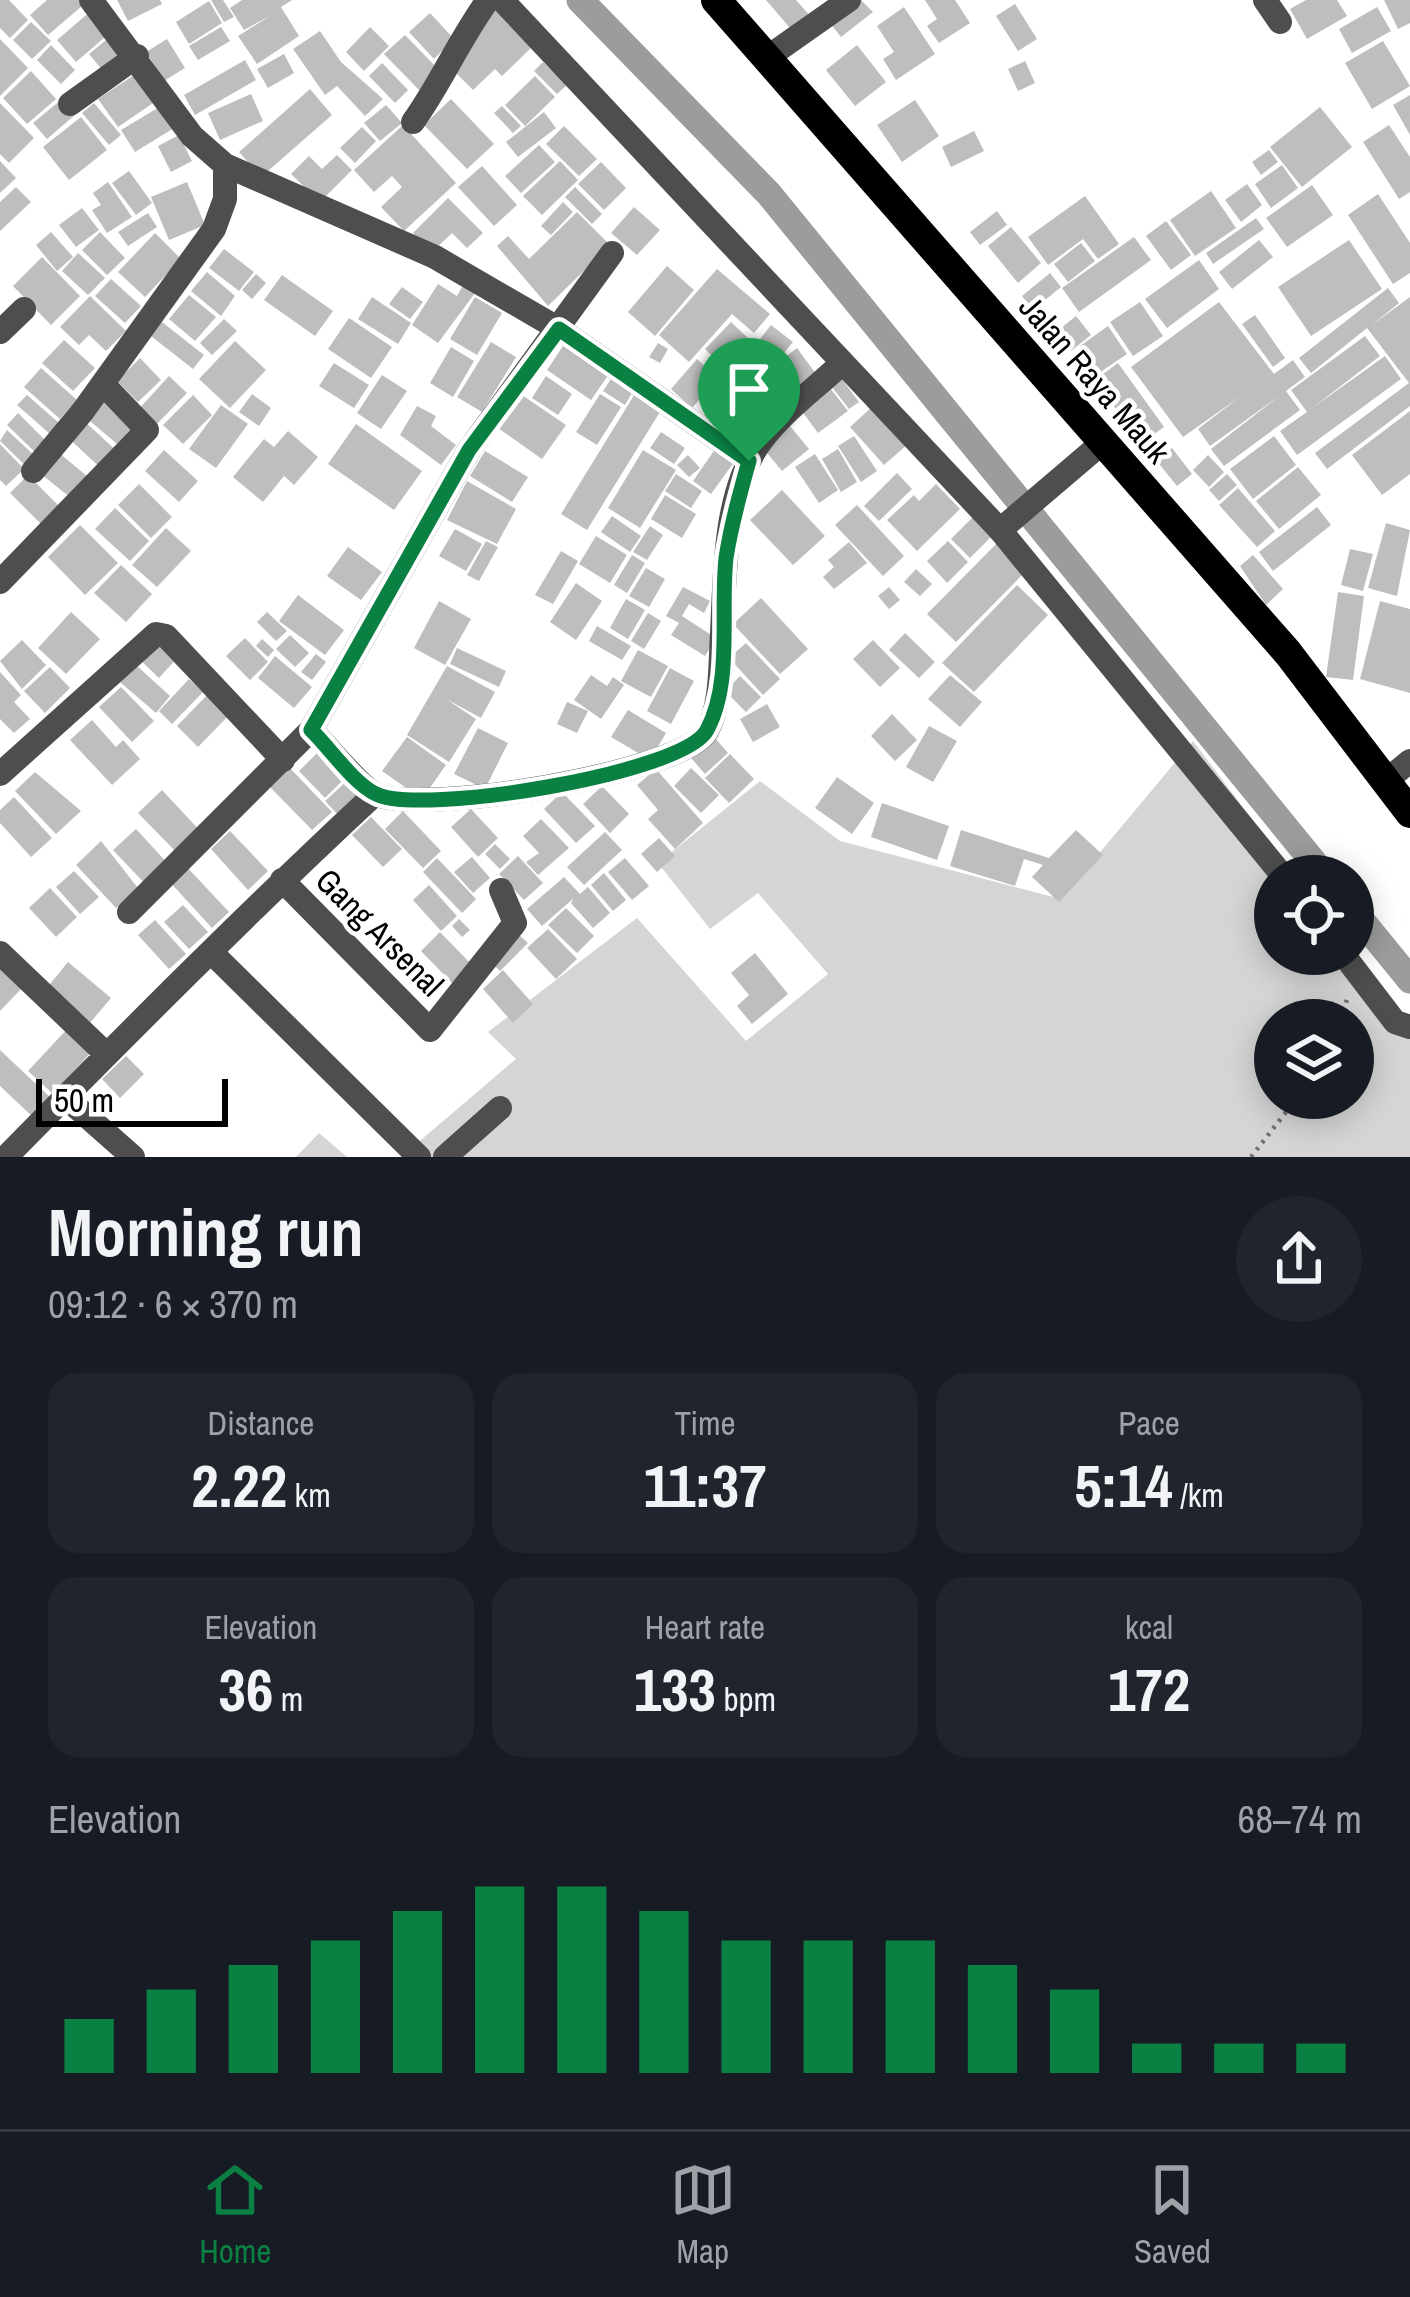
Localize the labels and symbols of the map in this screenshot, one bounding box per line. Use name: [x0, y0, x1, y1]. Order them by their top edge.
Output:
street label: Jalan Raya Mauk: [1010, 286, 1180, 473]
pin: [698, 338, 800, 461]
street label: Gang Arsenal: [306, 858, 454, 1006]
scale bar: [36, 1073, 228, 1126]

